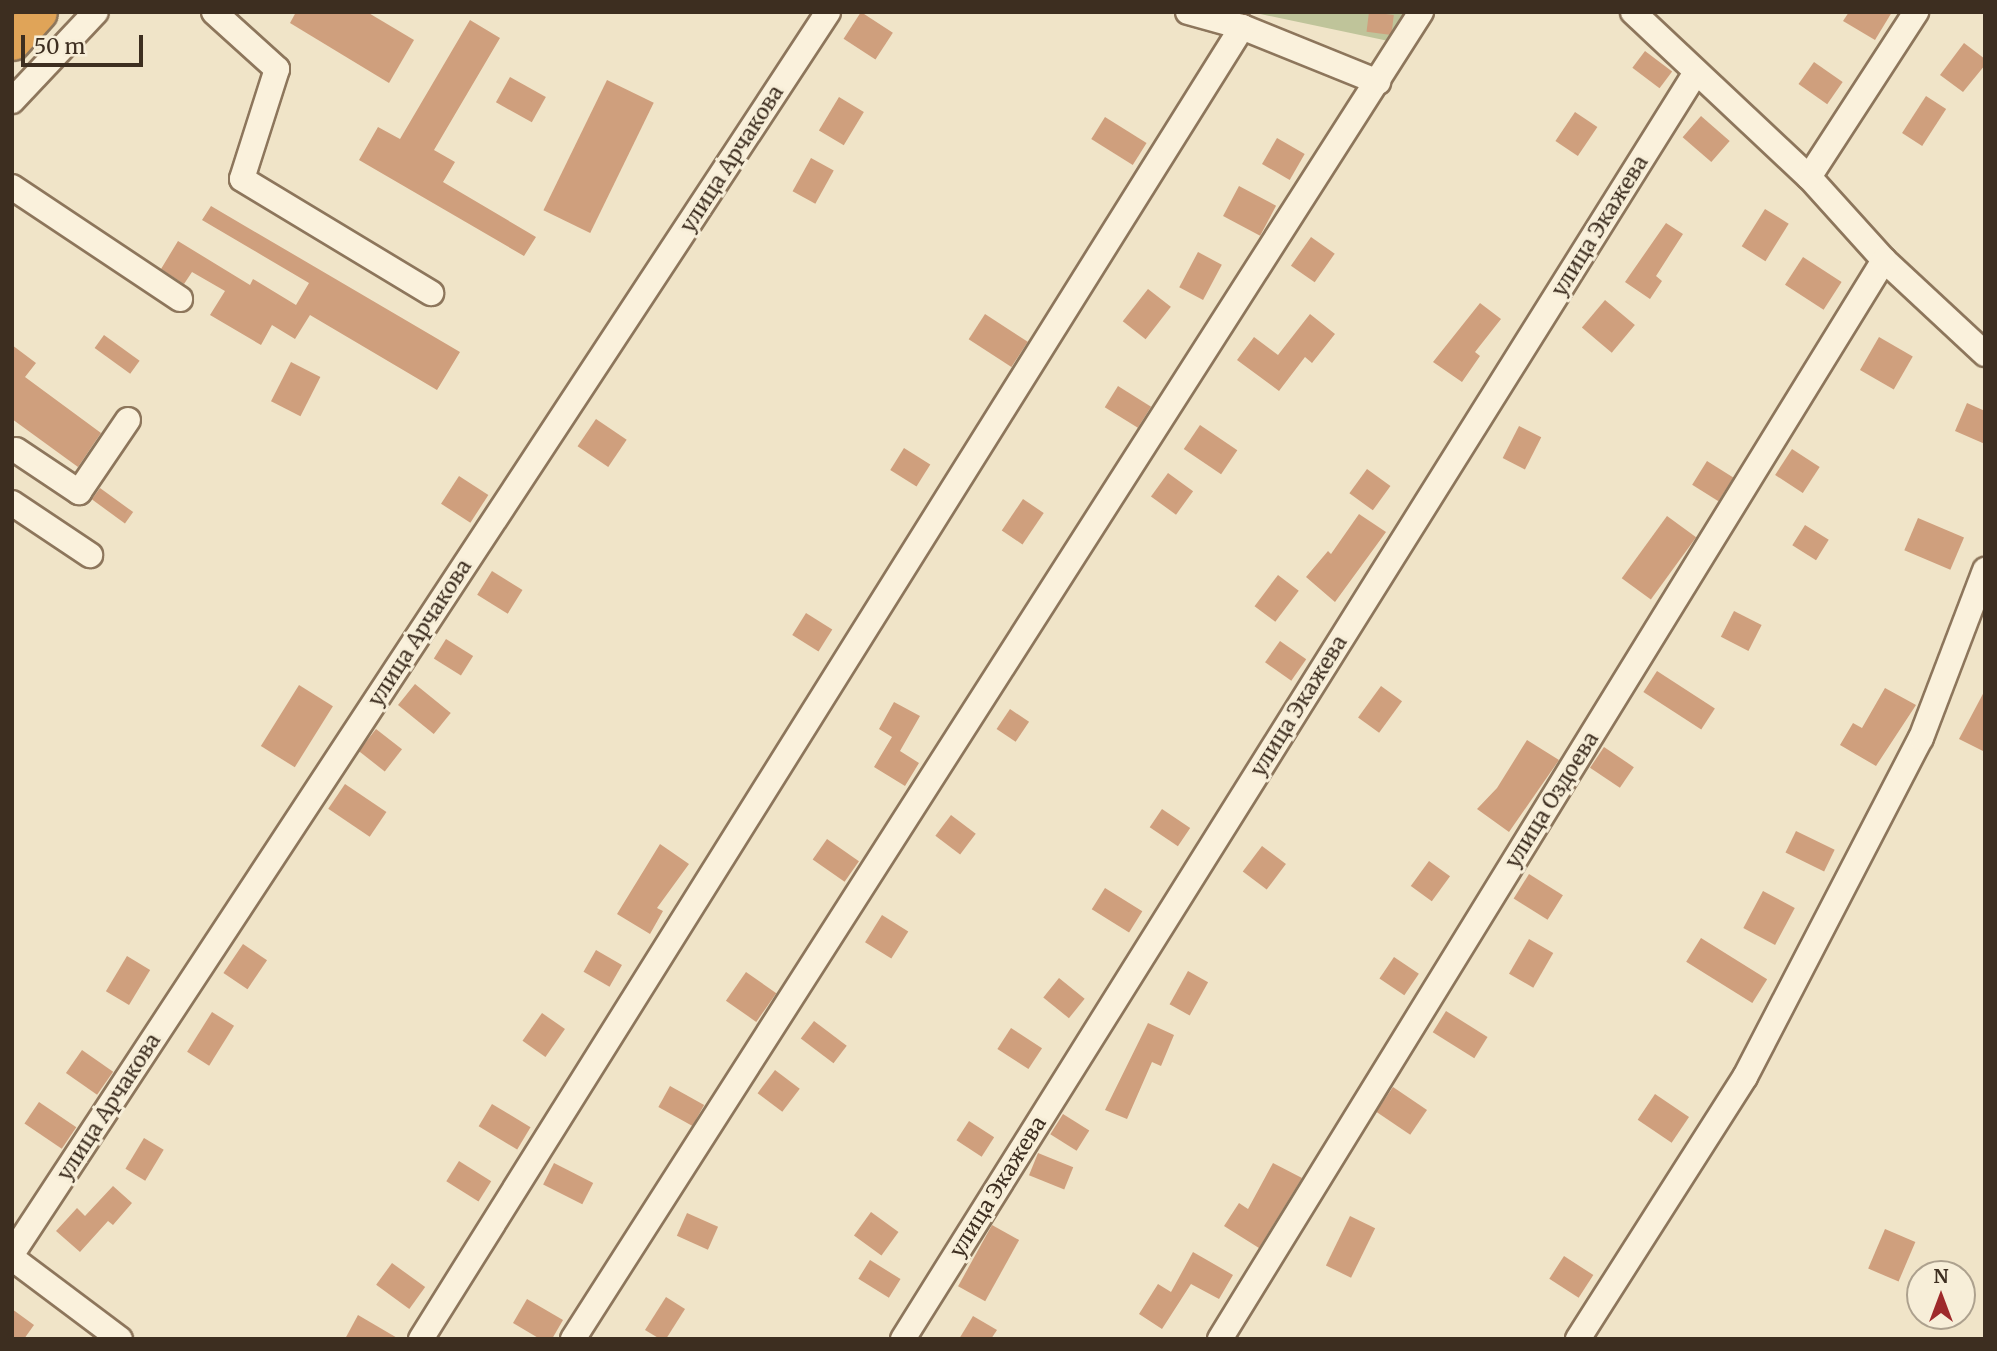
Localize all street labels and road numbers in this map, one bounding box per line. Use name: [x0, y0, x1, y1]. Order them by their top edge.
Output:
street label: улица Арчакова: [675, 81, 789, 237]
street label: улица Экажева: [1547, 151, 1653, 301]
street label: улица Арчакова: [363, 555, 477, 711]
street label: улица Экажева: [1246, 631, 1352, 781]
street label: улица Оздоева: [1500, 727, 1604, 873]
street label: улица Арчакова: [52, 1029, 166, 1185]
street label: улица Экажева: [945, 1112, 1051, 1262]

